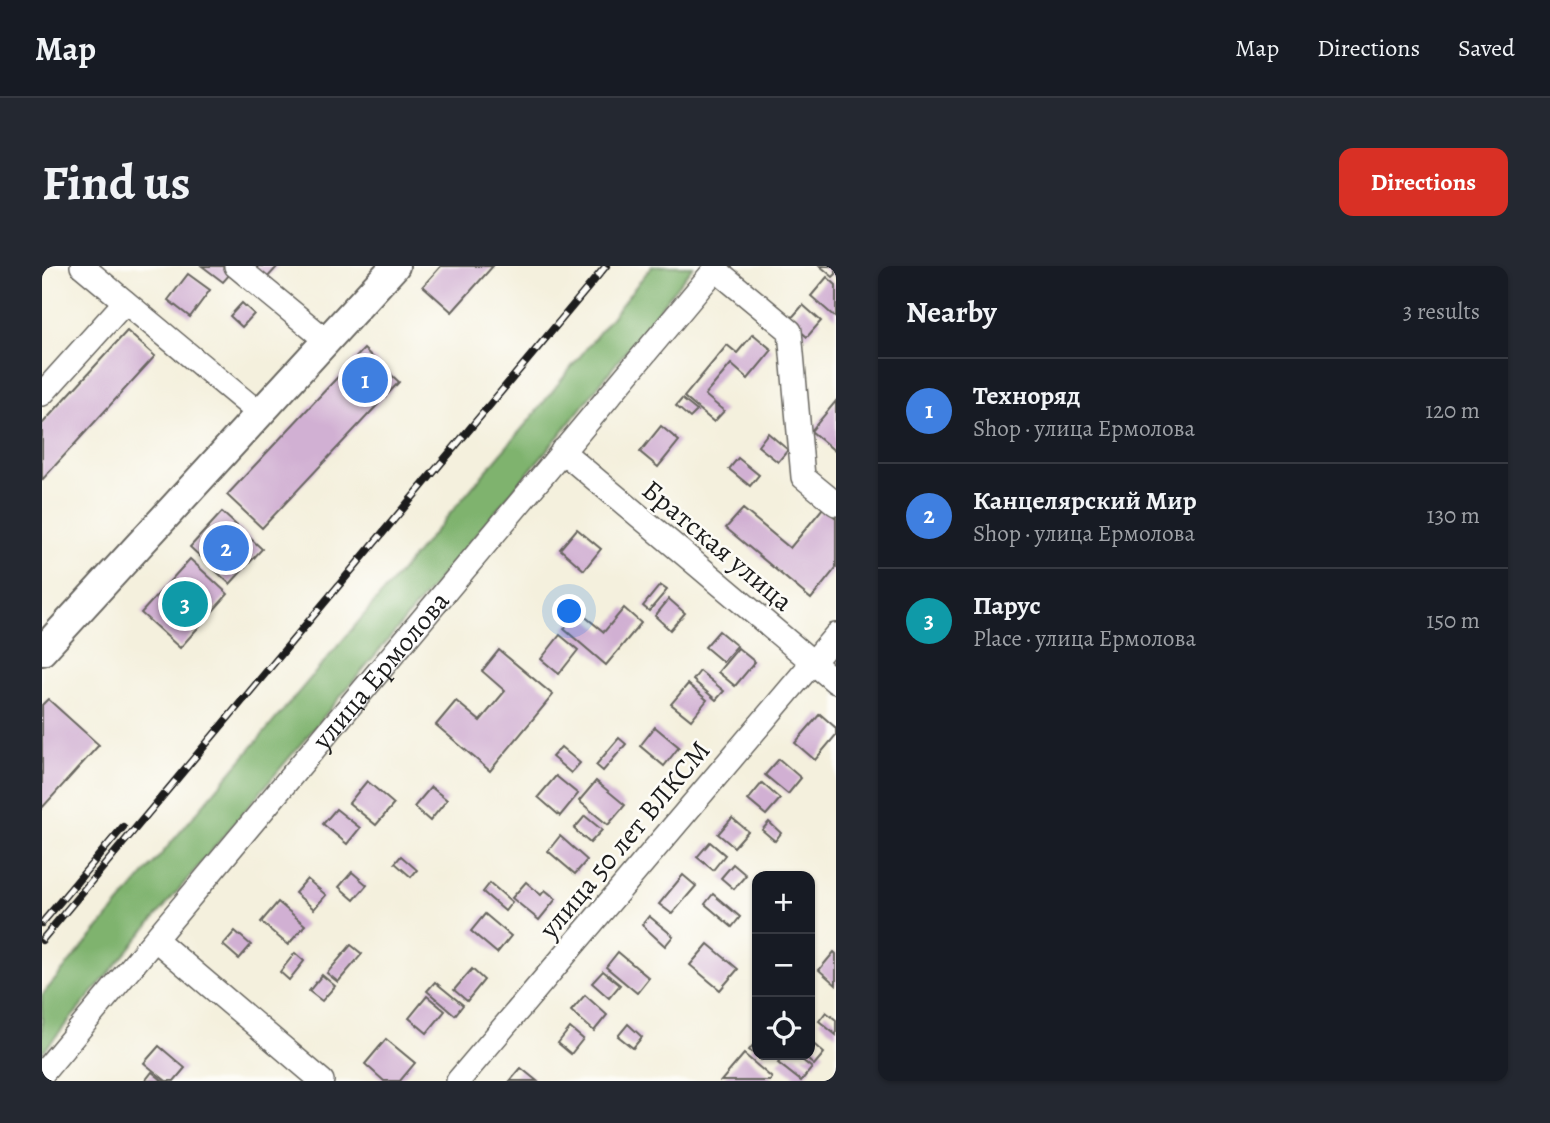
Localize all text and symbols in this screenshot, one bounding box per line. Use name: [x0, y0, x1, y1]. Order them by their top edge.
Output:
text: Map: [35, 26, 96, 71]
text: Map: [1235, 32, 1279, 64]
text: Directions: [1317, 32, 1420, 64]
text: Saved: [1458, 32, 1515, 64]
button: Directions: [1339, 148, 1508, 216]
text: Find us: [42, 149, 190, 216]
text: Nearby: [906, 292, 997, 332]
text: 3 results: [1403, 296, 1480, 327]
pin: 1: [342, 354, 388, 406]
text: Техноряд: [973, 378, 1080, 413]
text: 1: [925, 395, 933, 426]
text: 120 m: [1425, 395, 1480, 426]
text: Shop · улица Ермолова: [973, 413, 1195, 444]
street label: Братская улица: [634, 471, 801, 620]
text: Канцелярский Мир: [973, 483, 1197, 518]
text: 2: [923, 500, 935, 531]
text: 130 m: [1427, 500, 1480, 531]
text: Shop · улица Ермолова: [973, 518, 1195, 549]
pin: 2: [203, 522, 249, 574]
pin: 3: [162, 578, 208, 630]
street label: улица Ермолова: [303, 583, 458, 758]
text: Парус: [973, 588, 1041, 623]
your location: [552, 594, 586, 628]
text: 3: [924, 605, 934, 636]
text: 150 m: [1426, 605, 1480, 636]
text: Place · улица Ермолова: [973, 623, 1196, 654]
street label: улица 50 лет ВЛКСМ: [530, 733, 719, 948]
map controls: [752, 871, 815, 1060]
button: +: [752, 871, 815, 934]
button: −: [752, 934, 815, 997]
button: locate: [752, 997, 815, 1060]

